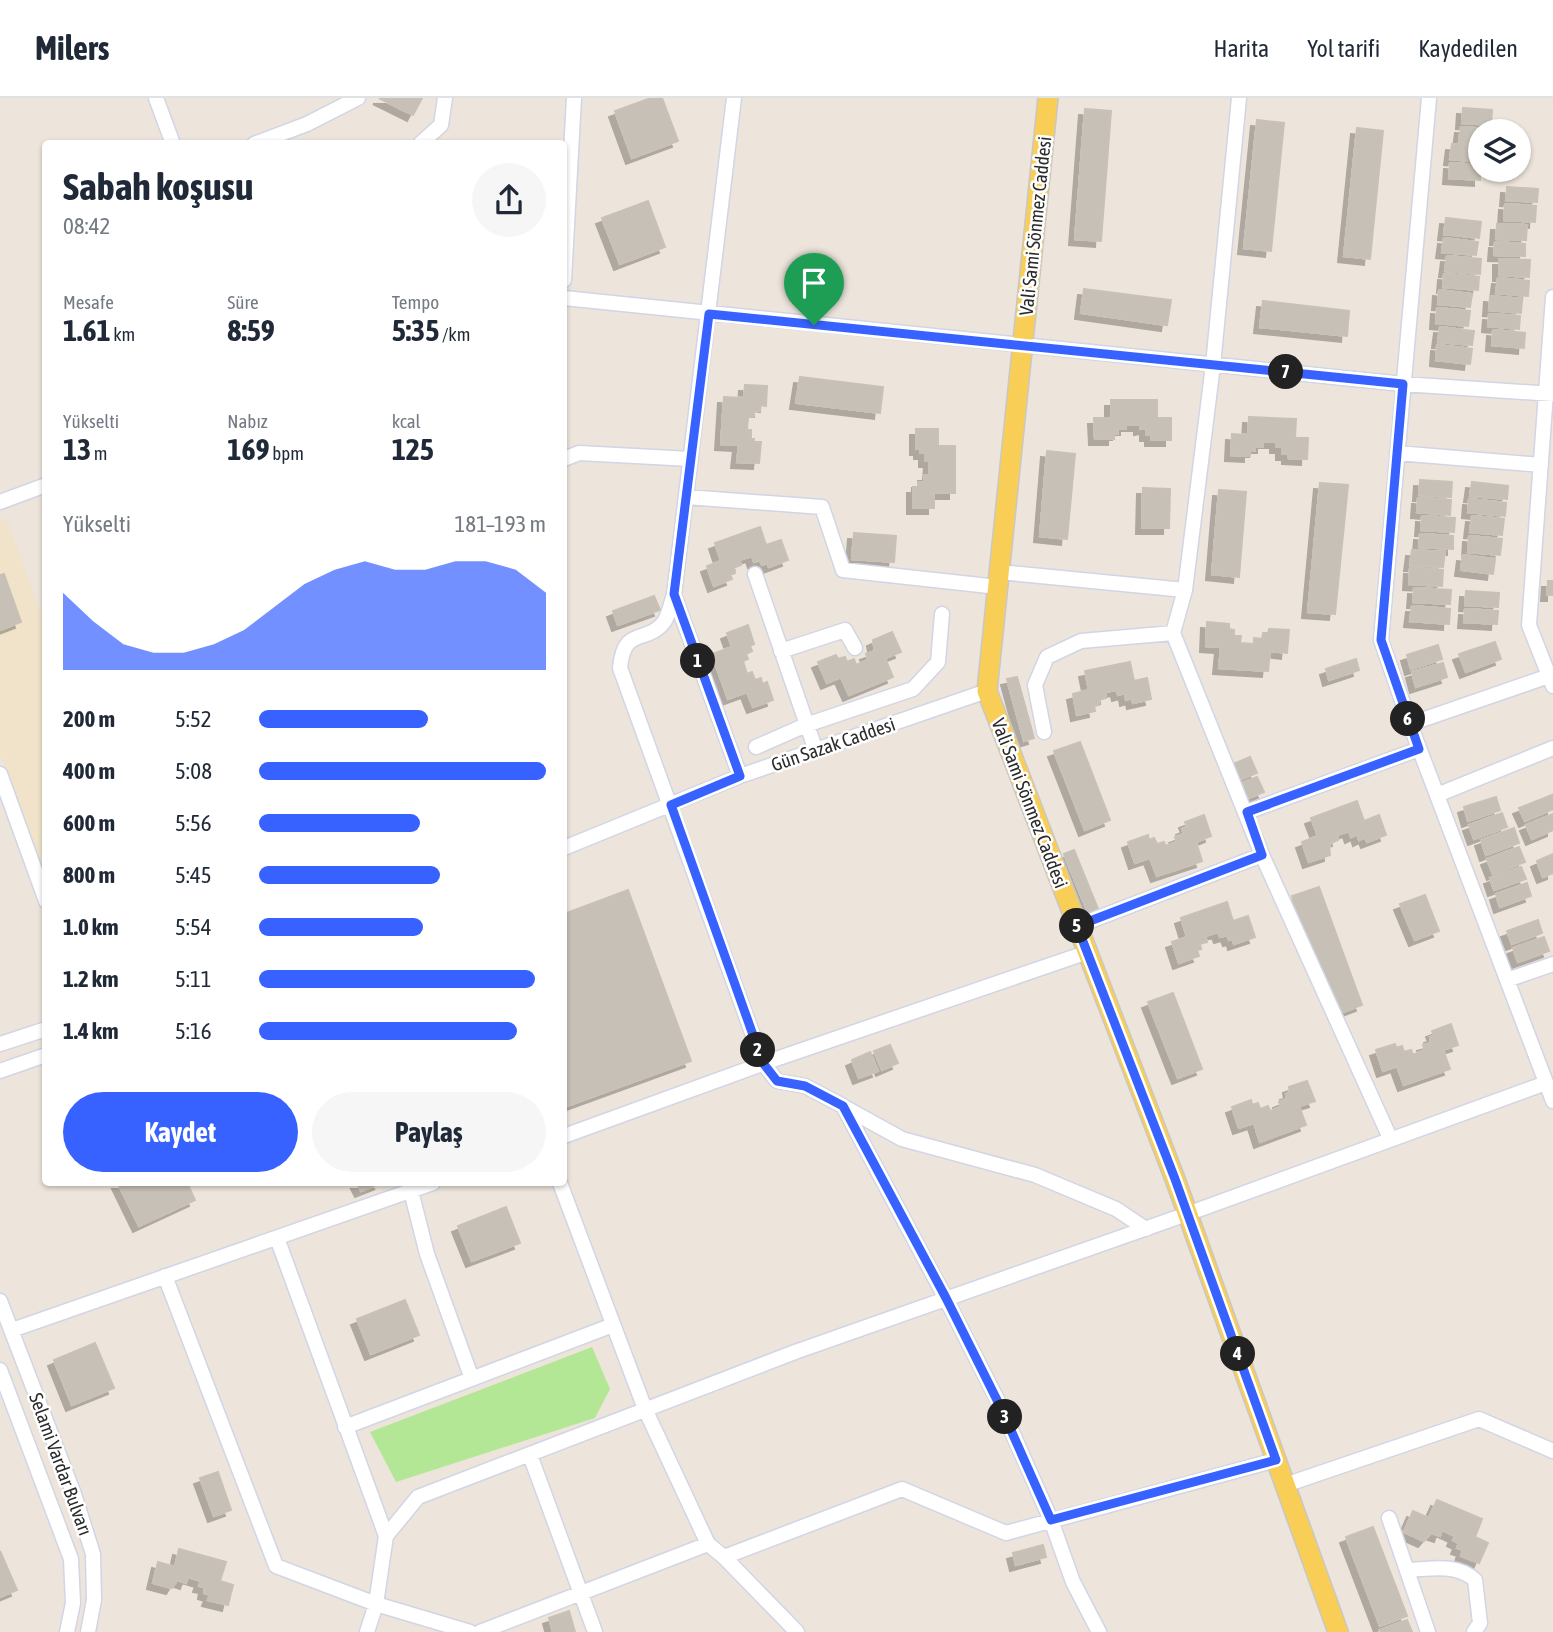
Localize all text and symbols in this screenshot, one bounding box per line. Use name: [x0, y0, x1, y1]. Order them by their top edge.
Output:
text: Milers: [35, 29, 109, 67]
text: Harita: [1213, 35, 1269, 62]
text: Yol tarifi: [1307, 35, 1380, 62]
text: Kaydedilen: [1418, 35, 1518, 62]
map controls: [1468, 119, 1531, 182]
button: layers: [1468, 119, 1531, 182]
street label: Vali Sami Sönmez Caddesi: [1015, 135, 1055, 317]
button: share: [472, 163, 546, 237]
text: Sabah koşusu: [63, 165, 253, 208]
text: 08:42: [63, 213, 110, 239]
pin: [784, 253, 844, 325]
icon: arrive: [795, 264, 833, 302]
text: Mesafe: [63, 291, 114, 313]
text: Süre: [227, 291, 259, 313]
text: Tempo: [392, 291, 439, 313]
text: 1.61: [63, 313, 111, 347]
text: 8:59: [227, 313, 275, 347]
text: 5:35: [392, 313, 439, 347]
text: km: [111, 323, 135, 345]
text: /km: [439, 323, 470, 345]
pin: 7: [1268, 354, 1304, 390]
text: 7: [1281, 360, 1290, 382]
text: Yükselti: [63, 410, 119, 432]
text: Nabız: [227, 410, 268, 432]
text: kcal: [392, 410, 421, 432]
text: 13: [63, 432, 91, 466]
text: 169: [227, 432, 270, 466]
text: 125: [392, 432, 434, 466]
text: m: [91, 442, 108, 464]
text: bpm: [270, 442, 304, 464]
text: Yükselti: [63, 511, 131, 537]
text: 181–193 m: [455, 511, 546, 537]
pin: 1: [680, 644, 716, 678]
text: 1: [693, 649, 702, 671]
pin: 6: [1390, 702, 1426, 736]
text: 200 m: [63, 706, 115, 732]
text: 5:52: [175, 706, 212, 732]
text: 6: [1403, 707, 1412, 729]
street label: Gün Sazak Caddesi: [768, 712, 898, 776]
street label: Vali Sami Sönmez Caddesi: [987, 715, 1073, 891]
text: 400 m: [63, 758, 115, 784]
text: 5:08: [175, 758, 212, 784]
text: 600 m: [63, 810, 115, 836]
text: 5:56: [175, 810, 212, 836]
text: 800 m: [63, 862, 115, 888]
text: 5:45: [175, 862, 212, 888]
pin: 5: [1060, 908, 1094, 944]
text: 1.0 km: [63, 914, 119, 940]
text: 5:54: [175, 914, 212, 940]
text: 5: [1072, 914, 1081, 936]
text: 1.2 km: [63, 966, 119, 992]
text: 5:11: [175, 966, 212, 992]
text: 1.4 km: [63, 1018, 119, 1044]
text: 5:16: [175, 1018, 212, 1044]
pin: 2: [740, 1032, 776, 1068]
text: 2: [753, 1038, 762, 1060]
button: Kaydet: [63, 1092, 298, 1172]
button: Paylaş: [312, 1092, 546, 1172]
pin: 4: [1220, 1336, 1256, 1372]
text: 4: [1233, 1342, 1242, 1364]
street label: Selami Vardar Bulvarı: [25, 1390, 97, 1538]
pin: 3: [988, 1400, 1023, 1434]
text: 3: [1000, 1405, 1009, 1427]

